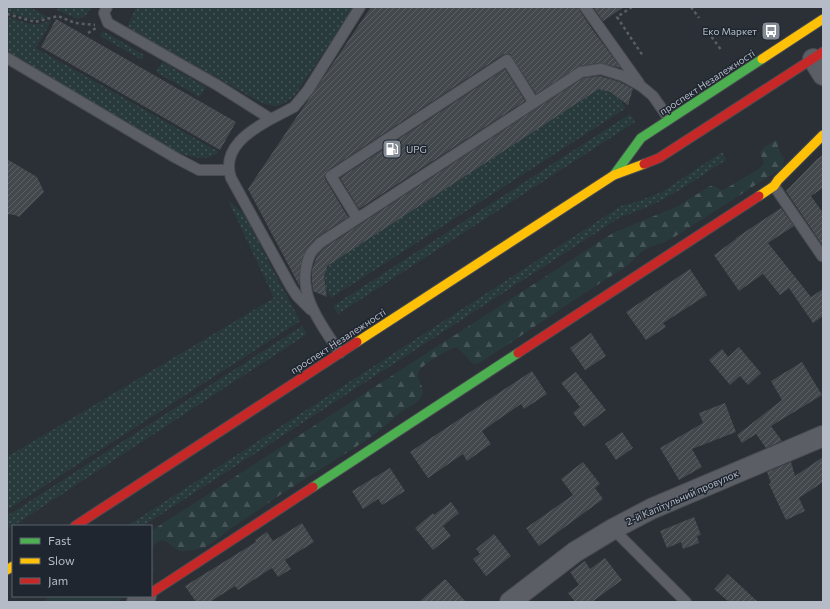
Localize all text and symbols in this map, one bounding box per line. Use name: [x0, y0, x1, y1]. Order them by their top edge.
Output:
bus stop icon: Еко Маркет: [760, 20, 782, 42]
place label: Еко Маркет: [702, 25, 757, 37]
street label: проспект Незалежності: [657, 47, 757, 117]
fuel station icon: UPG: [381, 138, 403, 160]
place label: UPG: [406, 143, 427, 155]
street label: проспект Незалежності: [288, 306, 388, 376]
street label: 2-й Капітульний провулок: [624, 466, 741, 527]
legend: [12, 525, 152, 597]
text: Fast: [48, 533, 71, 547]
text: Slow: [48, 553, 75, 567]
text: Jam: [48, 573, 68, 588]

